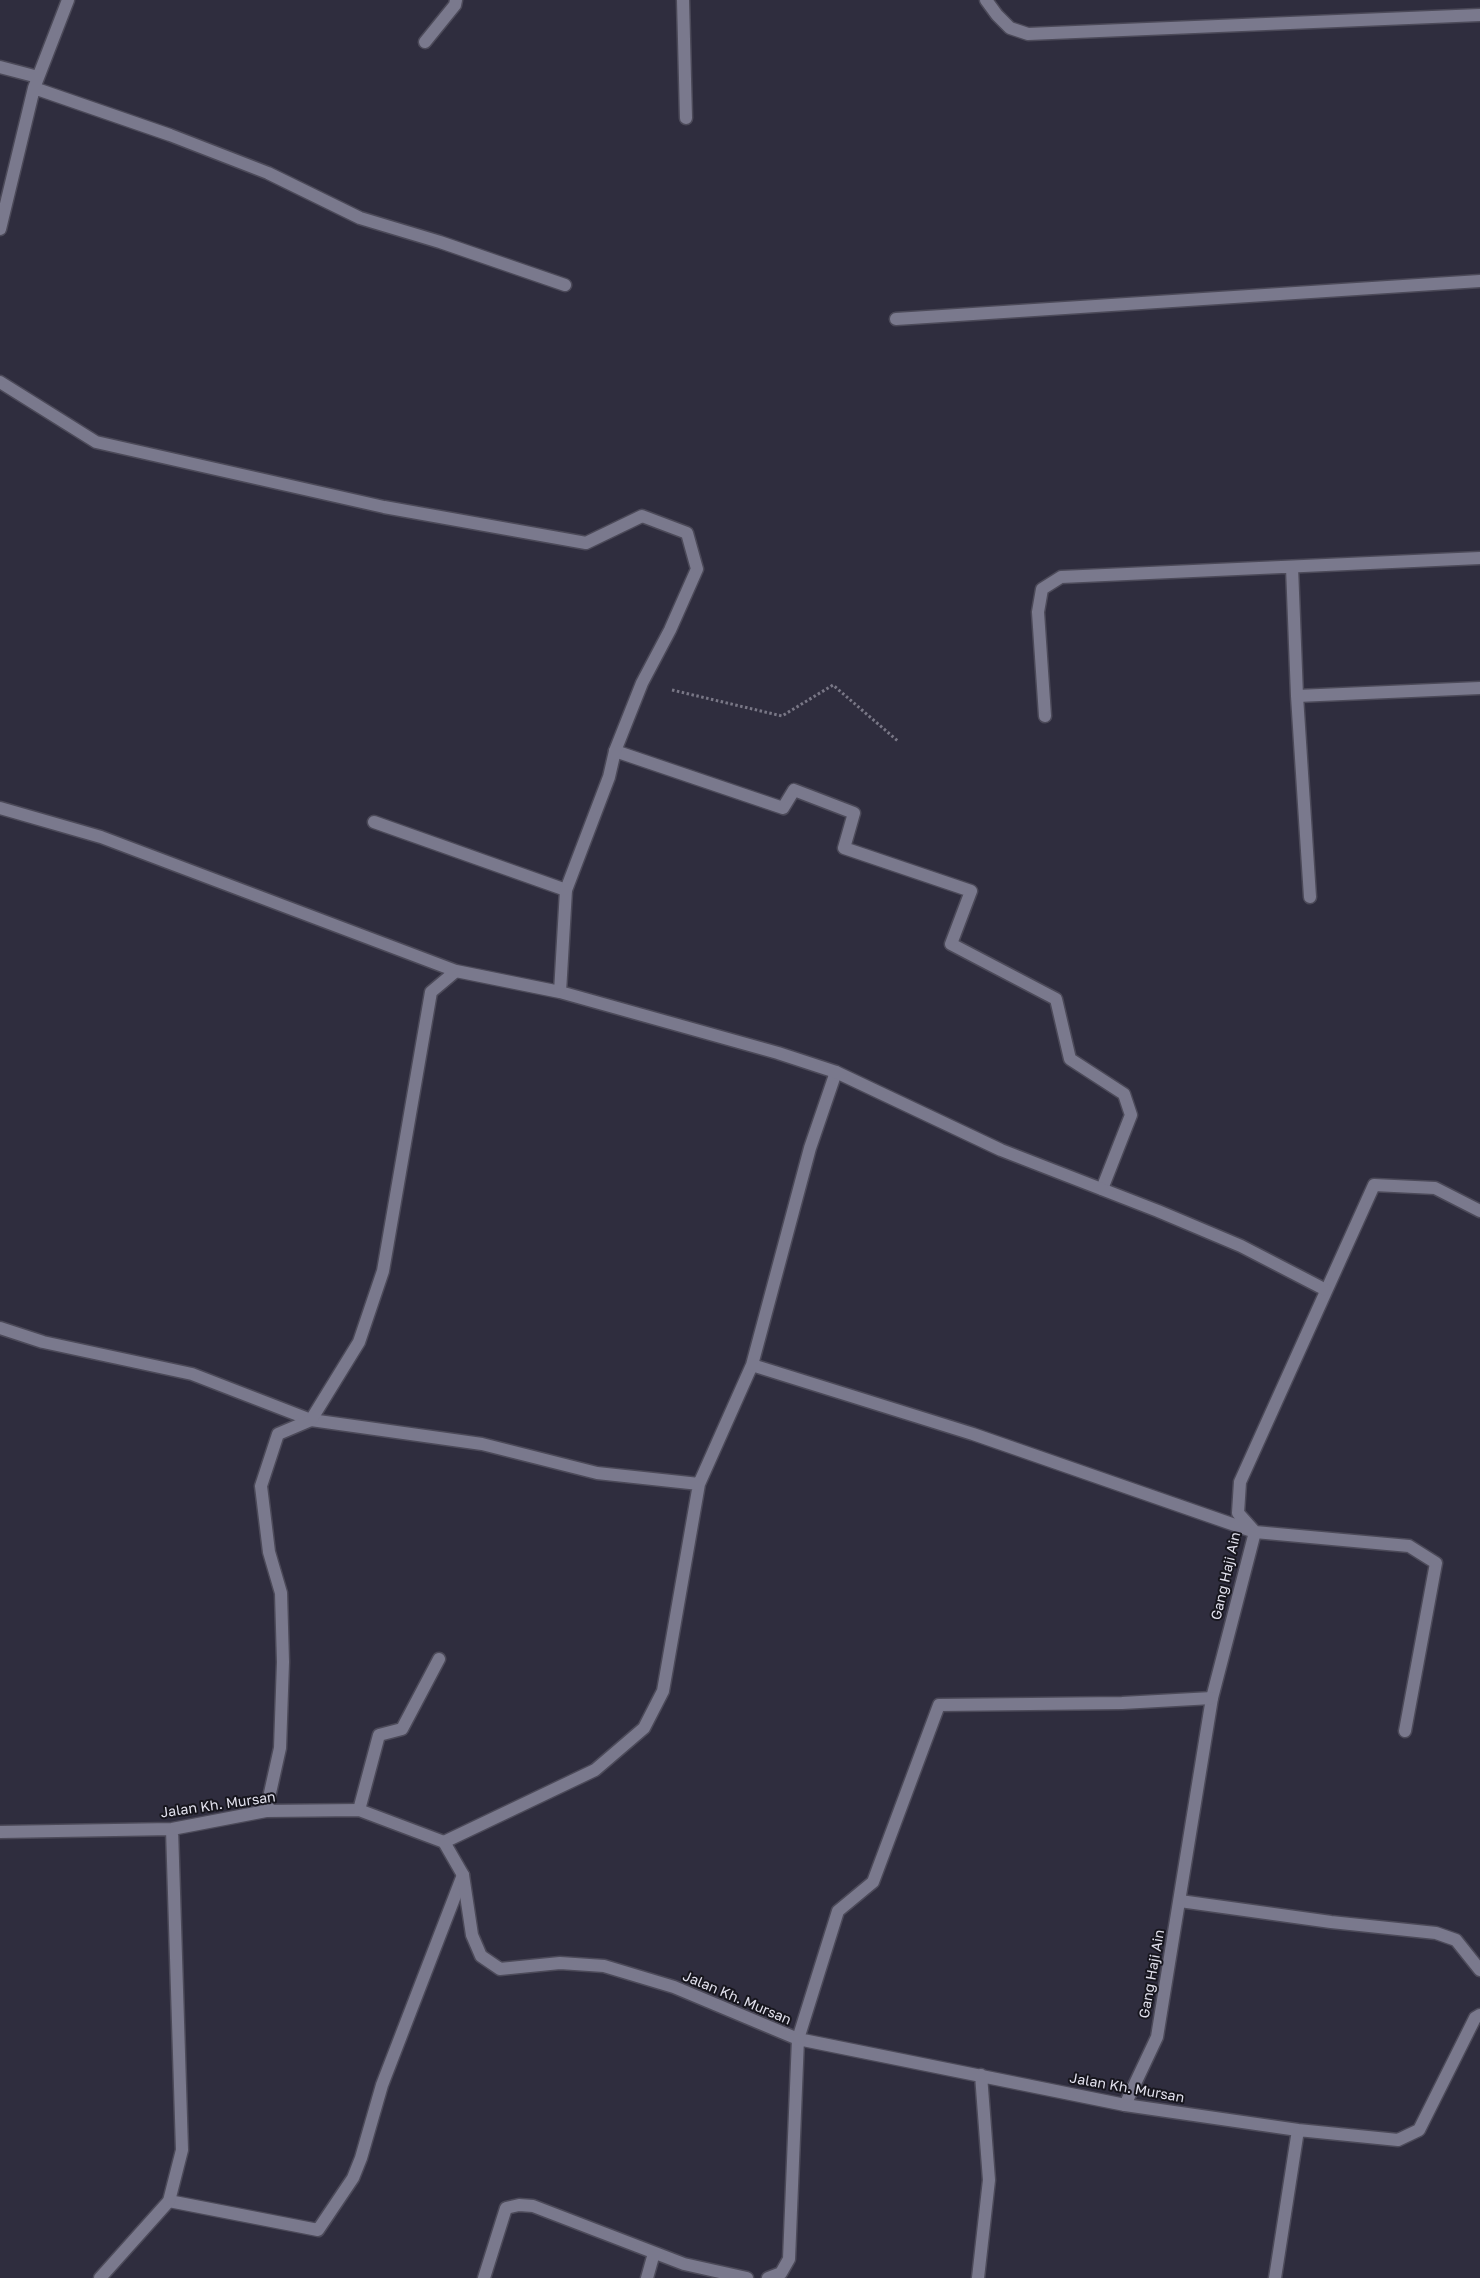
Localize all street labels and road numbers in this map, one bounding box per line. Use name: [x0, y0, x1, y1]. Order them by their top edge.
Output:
street label: Gang Haji Ain: [1208, 1530, 1244, 1622]
street label: Jalan Kh. Mursan: [159, 1789, 277, 1821]
street label: Gang Haji Ain: [1136, 1928, 1168, 2020]
street label: Jalan Kh. Mursan: [680, 1968, 794, 2028]
street label: Jalan Kh. Mursan: [1068, 2070, 1186, 2106]

